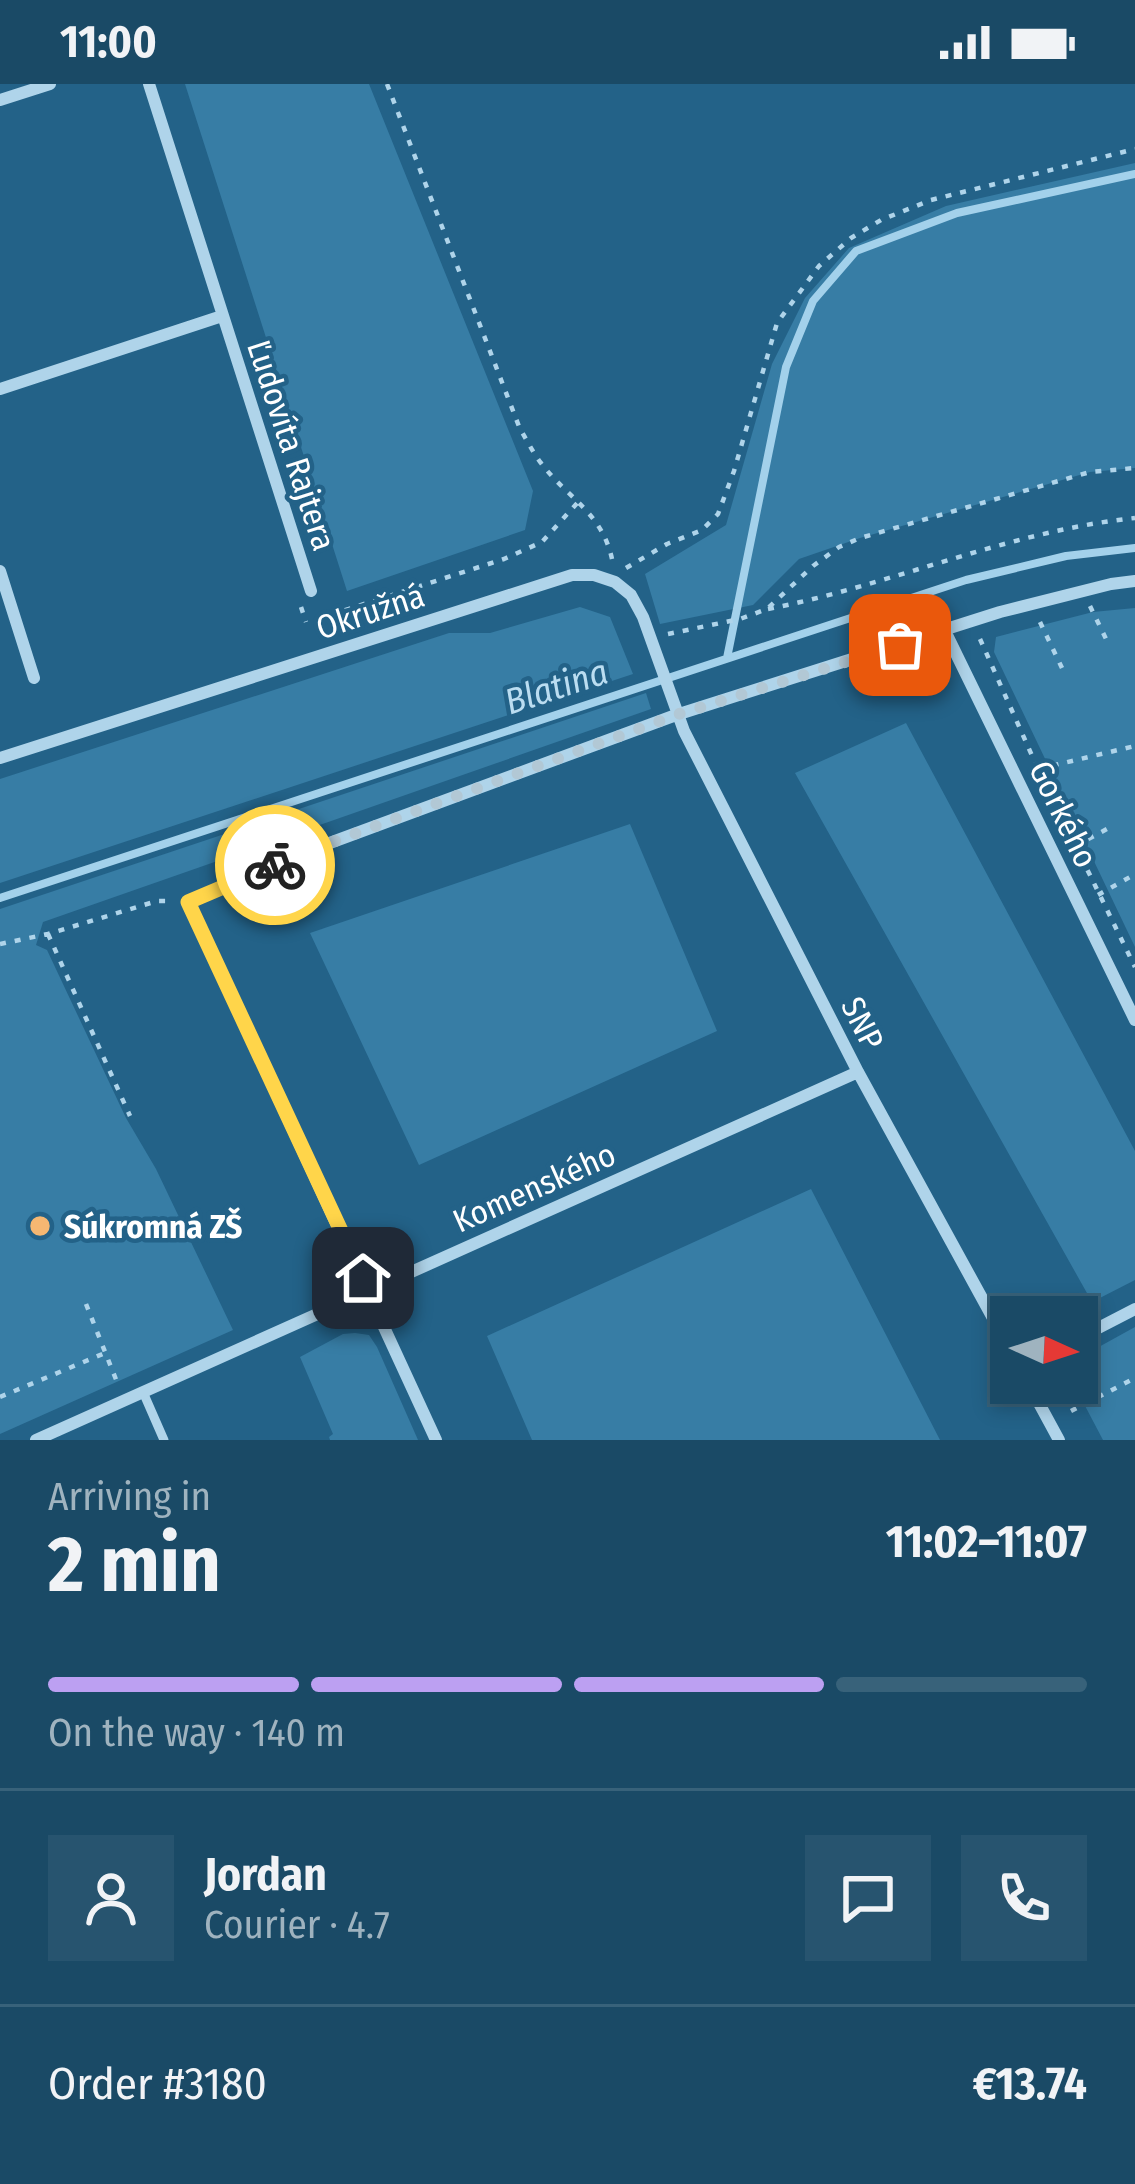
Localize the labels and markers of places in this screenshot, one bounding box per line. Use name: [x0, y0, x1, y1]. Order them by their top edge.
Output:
pin: [849, 594, 951, 696]
place label: Súkromná ZŠ: [64, 1207, 242, 1247]
marker: Súkromná ZŠ: [27, 1213, 53, 1239]
pin: [312, 1227, 414, 1329]

